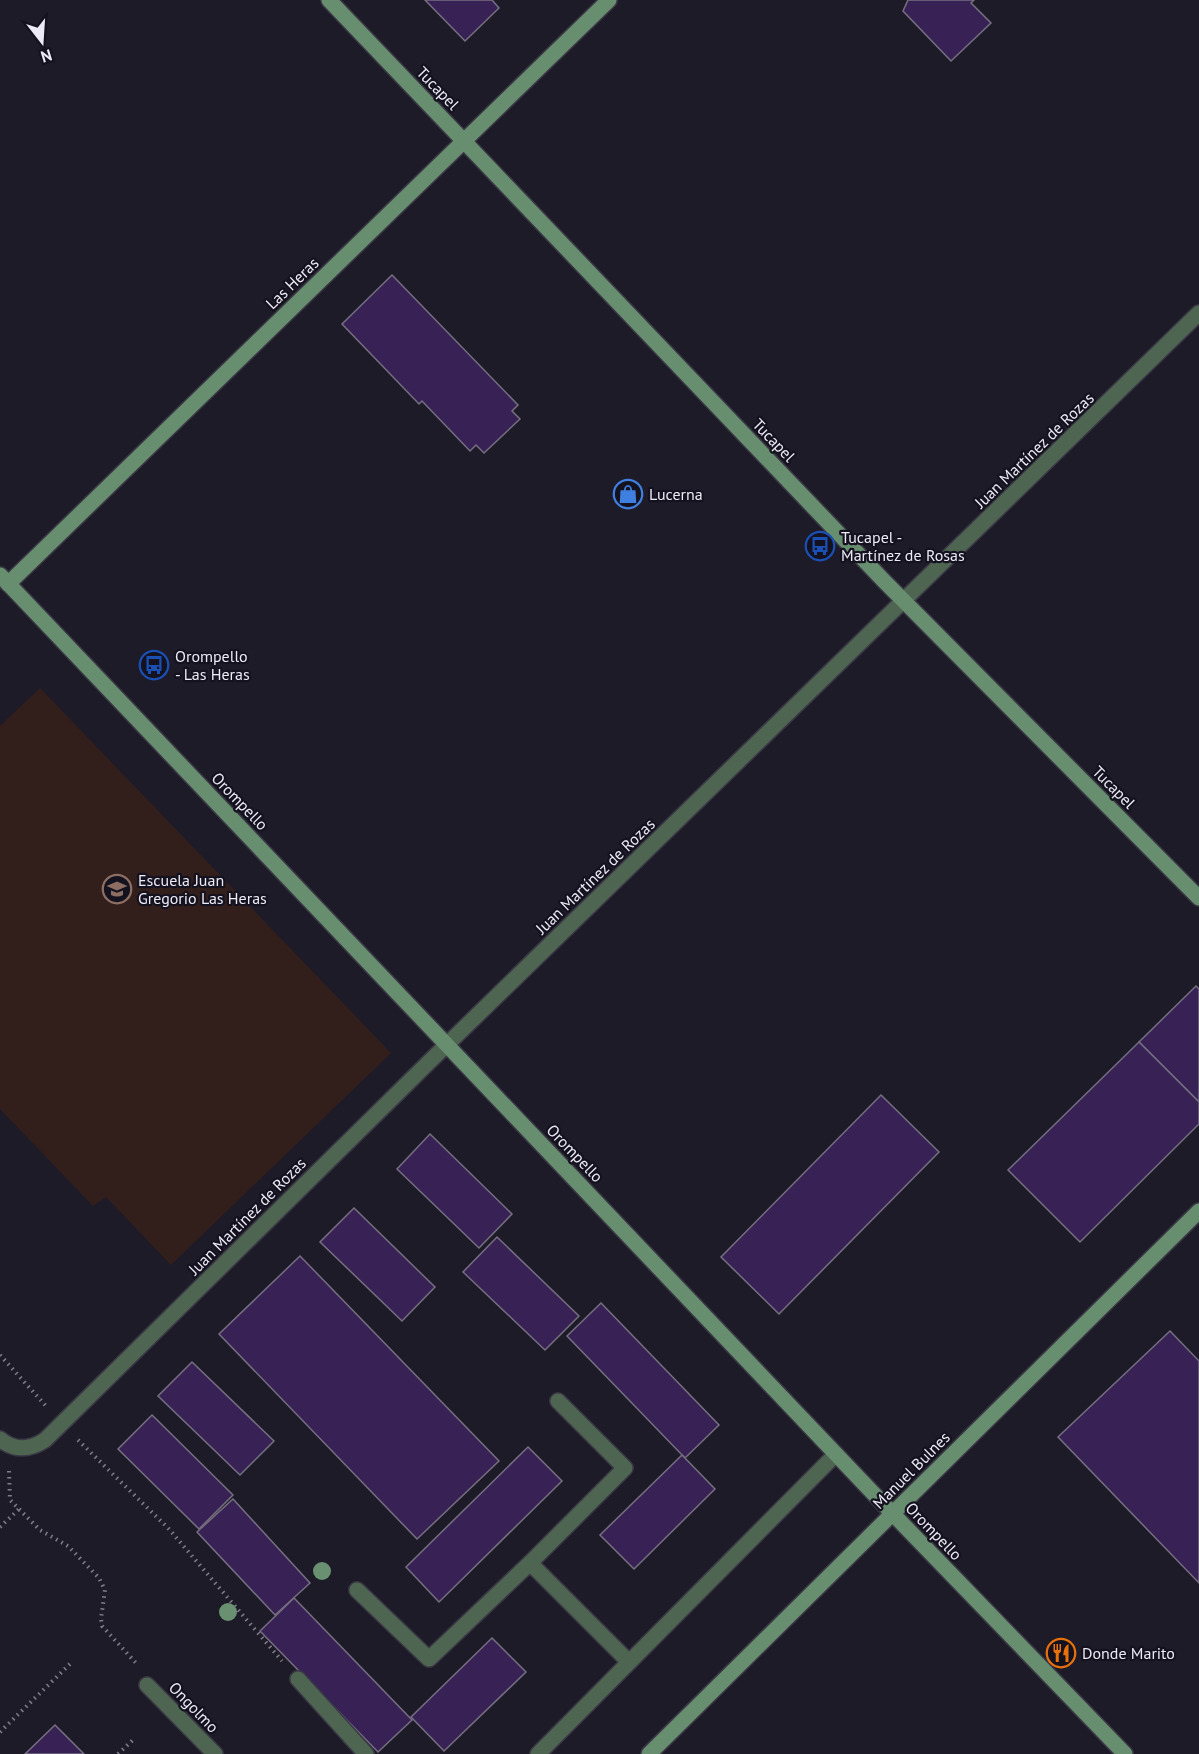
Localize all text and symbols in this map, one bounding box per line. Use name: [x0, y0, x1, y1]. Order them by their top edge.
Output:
north arrow: [12, 12, 72, 72]
text: N: [38, 45, 54, 67]
street label: Tucapel: [413, 62, 464, 114]
street label: Las Heras: [261, 253, 323, 313]
street label: Juan Martínez de Rozas: [969, 388, 1098, 513]
street label: Tucapel: [749, 414, 800, 466]
shop icon: Lucerna: [612, 478, 644, 510]
place label: Lucerna: [649, 484, 703, 504]
place label: Tucapel - Martínez de Rosas: [841, 527, 965, 565]
bus stop icon: Tucapel - Martínez de Rosas: [804, 530, 836, 562]
place label: Orompello - Las Heras: [175, 646, 250, 684]
bus stop icon: Orompello - Las Heras: [138, 649, 170, 681]
street label: Tucapel: [1088, 761, 1140, 813]
street label: Orompello: [208, 768, 272, 834]
street label: Juan Martínez de Rozas: [530, 814, 659, 939]
place label: Escuela Juan Gregorio Las Heras: [138, 870, 267, 908]
school or university icon: Escuela Juan Gregorio Las Heras: [101, 873, 133, 905]
street label: Orompello: [543, 1120, 607, 1186]
street label: Juan Martínez de Rozas: [183, 1153, 310, 1280]
street label: Manuel Bulnes: [868, 1427, 954, 1513]
street label: Orompello: [902, 1498, 966, 1564]
restaurant icon: Donde Marito: [1045, 1637, 1077, 1669]
place label: Donde Marito: [1082, 1643, 1175, 1663]
street label: Ongolmo: [165, 1677, 223, 1737]

